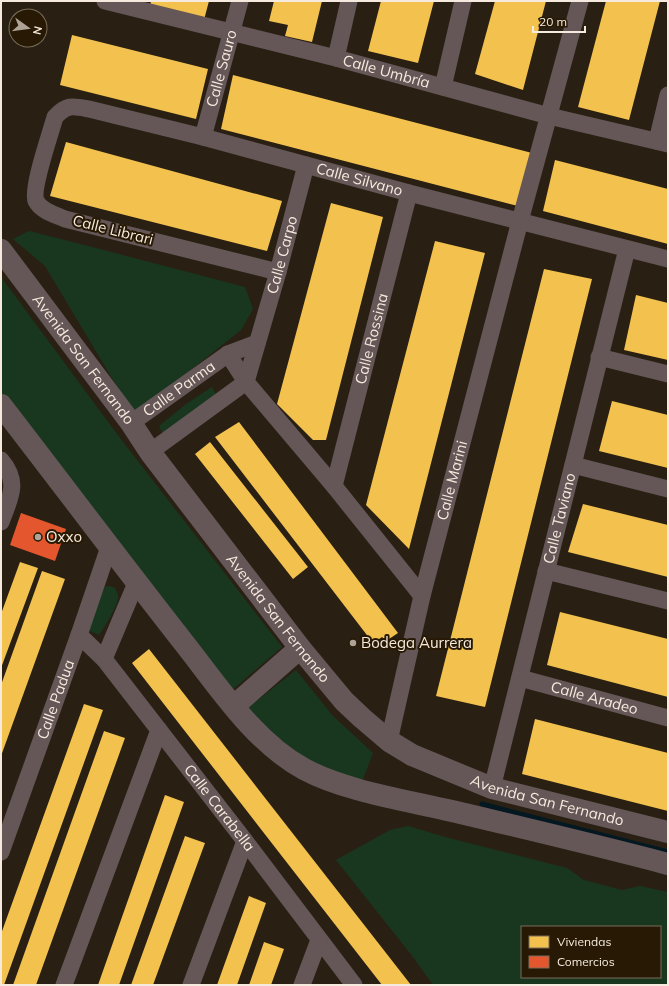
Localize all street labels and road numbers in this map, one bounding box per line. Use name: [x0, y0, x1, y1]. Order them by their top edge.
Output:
street label: Calle Sauro: [202, 28, 241, 109]
street label: Calle Umbría: [341, 50, 432, 92]
street label: Calle Silvano: [314, 158, 405, 200]
street label: Calle Librari: [71, 210, 155, 249]
street label: Calle Carpo: [262, 214, 301, 296]
street label: Avenida San Fernando: [29, 290, 139, 428]
street label: Calle Rossina: [350, 291, 392, 386]
street label: Calle Parma: [139, 356, 219, 421]
street label: Calle Marini: [432, 439, 471, 522]
street label: Calle Taviano: [539, 471, 580, 566]
street label: Avenida San Fernando: [222, 550, 335, 686]
street label: Calle Padua: [32, 657, 78, 742]
street label: Calle Aradeo: [549, 677, 640, 718]
street label: Calle Carabella: [180, 760, 259, 855]
street label: Avenida San Fernando: [468, 770, 626, 830]

